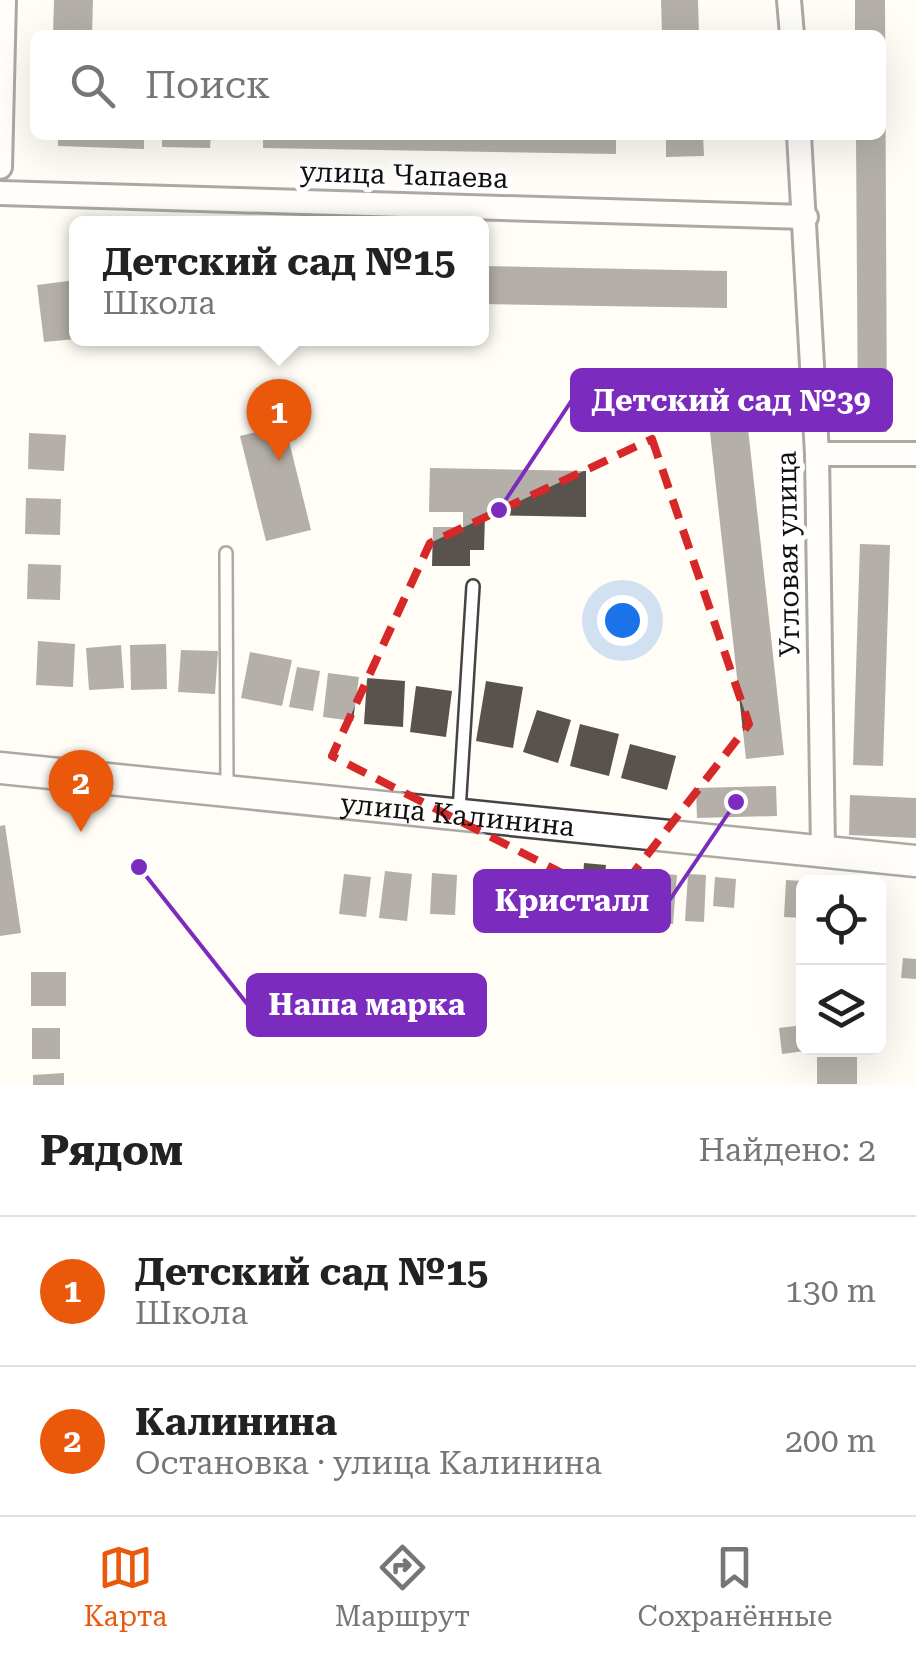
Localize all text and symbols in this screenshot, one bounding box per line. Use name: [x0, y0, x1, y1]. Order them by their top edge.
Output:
search box: [30, 30, 886, 140]
icon: search: [65, 58, 120, 113]
text: Поиск: [145, 63, 270, 107]
street label: улица Чапаева: [299, 155, 509, 195]
popup: [69, 216, 489, 346]
text: Детский сад №15: [102, 240, 456, 284]
text: Школа: [102, 284, 216, 322]
callout: Детский сад №39: [572, 370, 891, 430]
pin: 1: [246, 378, 312, 461]
text: Детский сад №39: [592, 383, 871, 418]
street label: Угловая улица: [770, 451, 806, 657]
your location: [597, 595, 648, 646]
pin: 2: [48, 750, 114, 832]
street label: улица Калинина: [339, 786, 576, 843]
callout: Кристалл: [475, 871, 669, 931]
map controls: [796, 875, 886, 1055]
button: locate: [796, 875, 886, 965]
text: Кристалл: [495, 883, 649, 918]
button: layers: [796, 965, 886, 1055]
callout: Наша марка: [248, 975, 485, 1035]
text: Наша марка: [269, 987, 466, 1022]
text: Рядом: [40, 1126, 183, 1175]
text: Найдено: 2: [698, 1131, 876, 1169]
text: Детский сад №15: [135, 1250, 488, 1294]
text: 1: [64, 1272, 81, 1310]
text: 130 m: [785, 1272, 876, 1310]
text: Школа: [135, 1294, 248, 1332]
text: Калинина: [135, 1400, 337, 1444]
text: 2: [64, 1422, 81, 1460]
text: 200 m: [785, 1422, 876, 1460]
text: Остановка · улица Калинина: [135, 1444, 602, 1482]
tab: Карта: [84, 1540, 167, 1633]
tab: Маршрут: [335, 1540, 470, 1633]
tab: Сохранённые: [637, 1540, 832, 1633]

